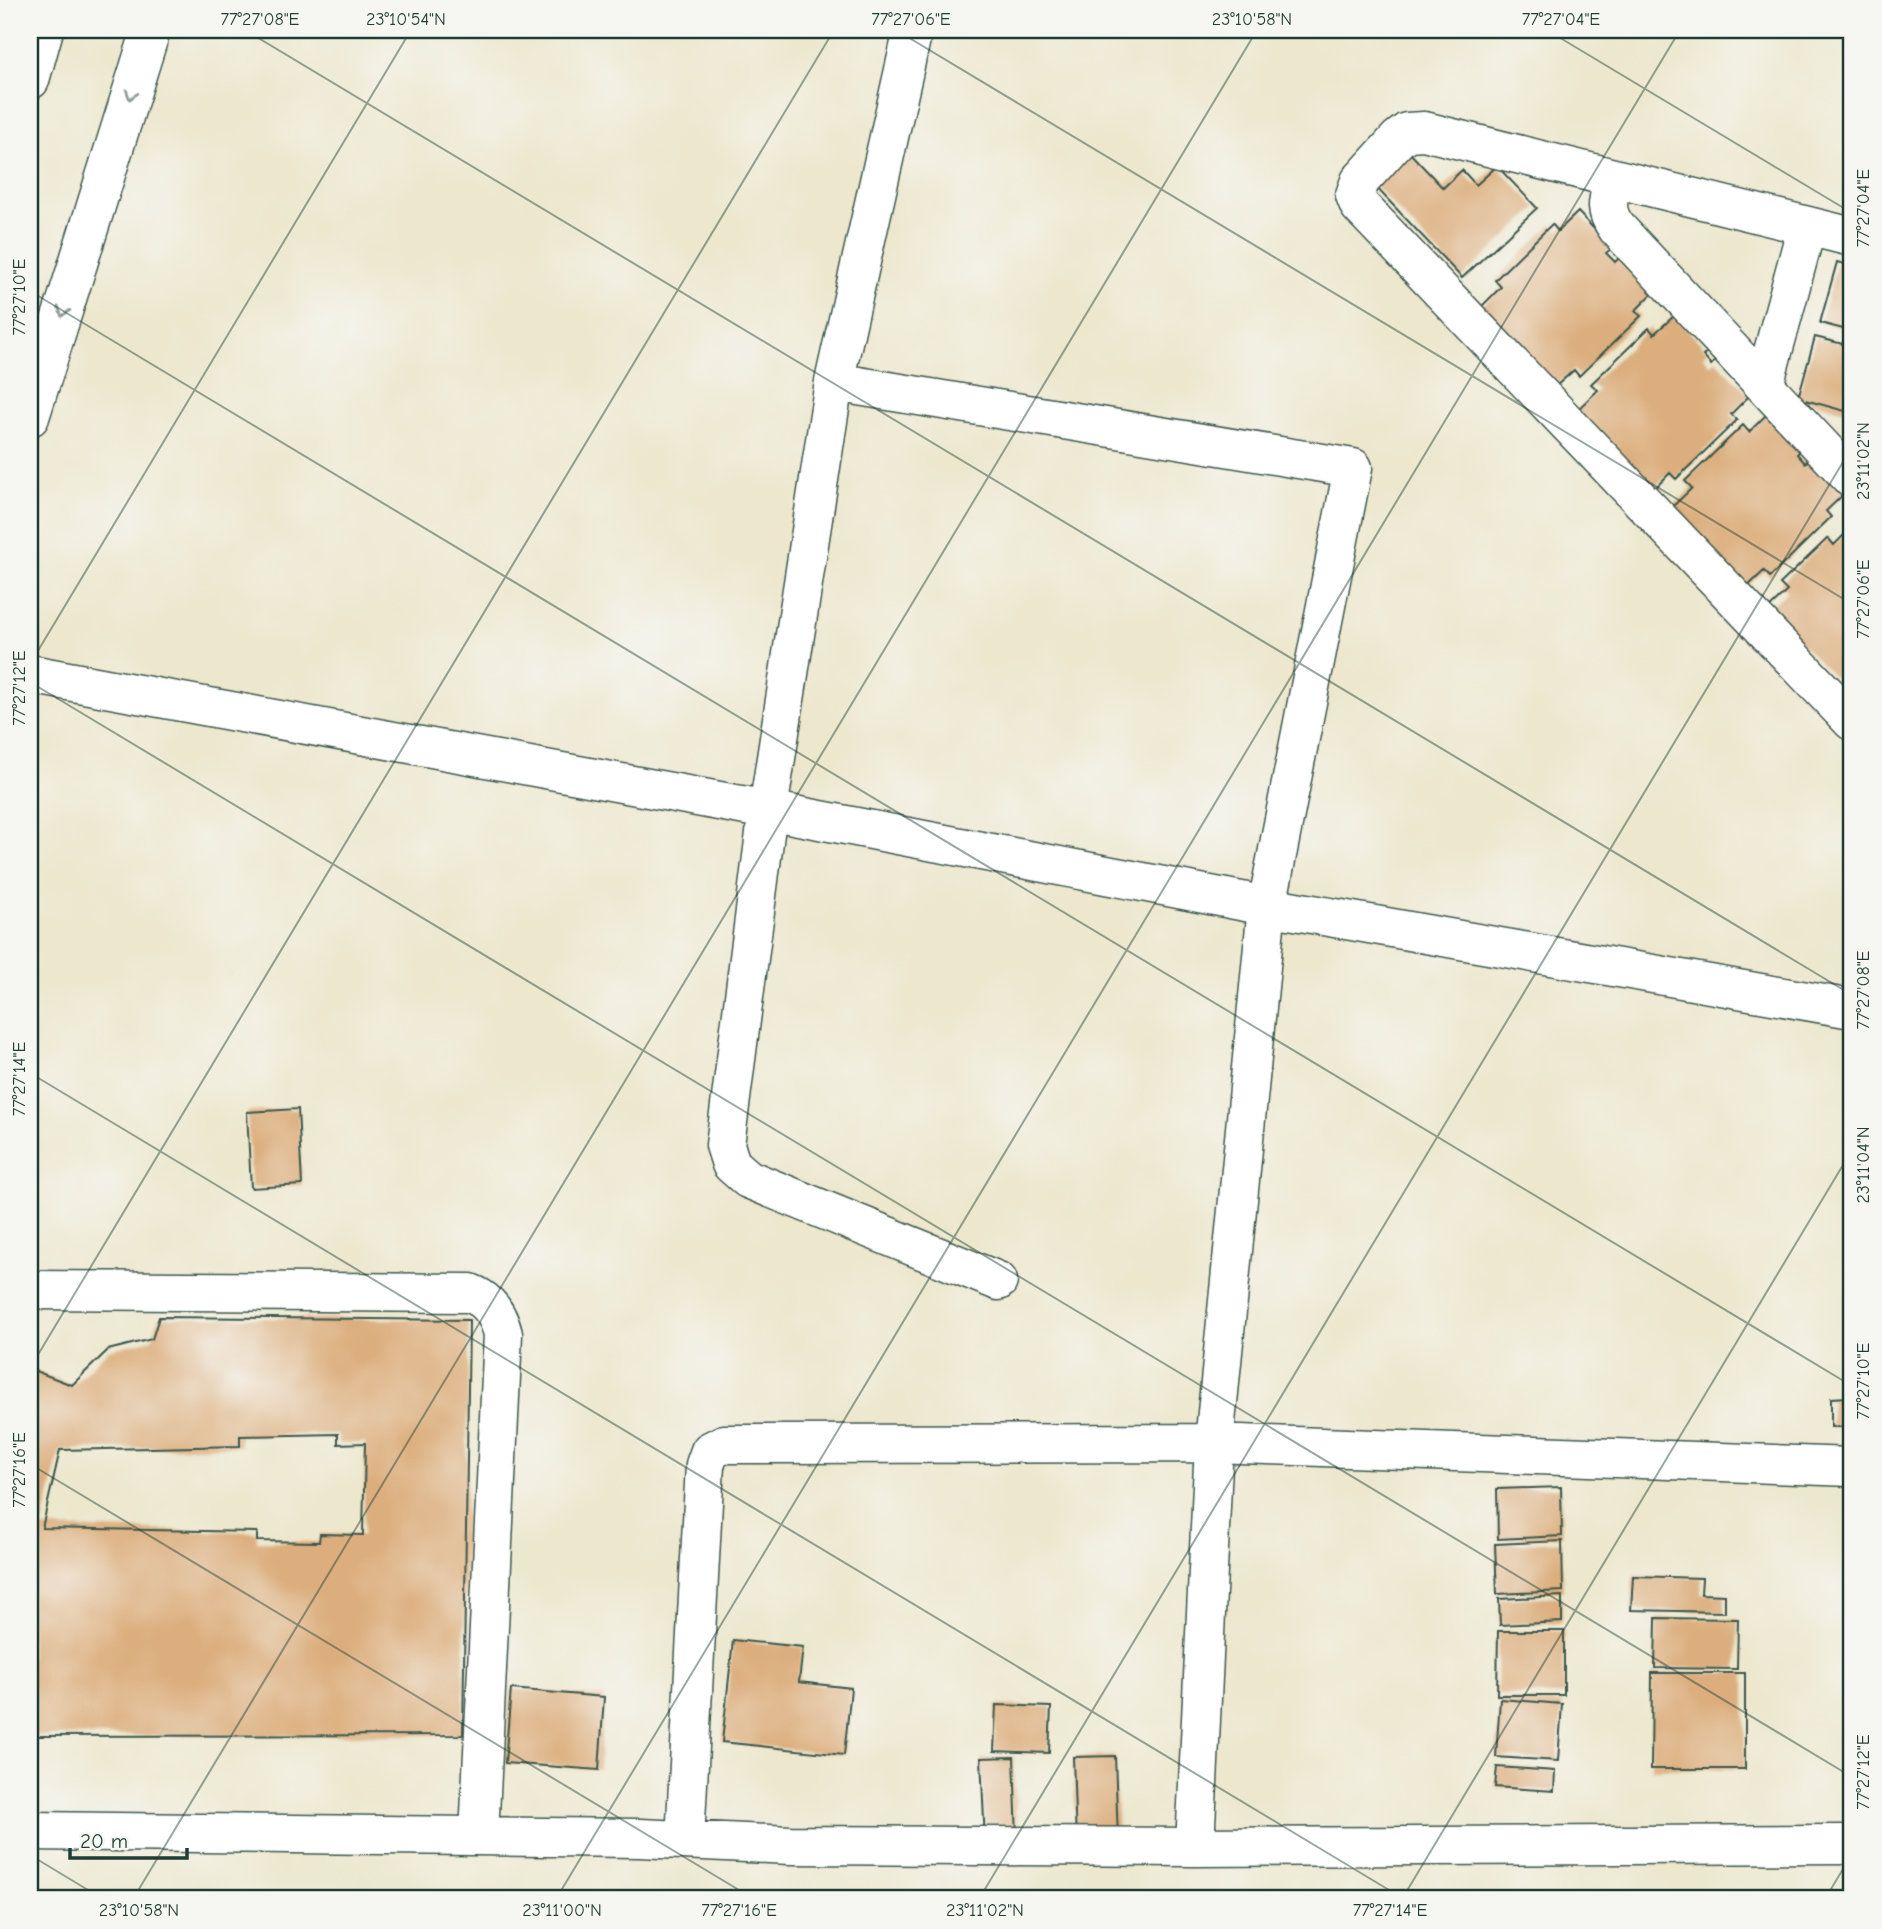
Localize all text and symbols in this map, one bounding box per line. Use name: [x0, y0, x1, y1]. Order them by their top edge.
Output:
text: 77°27'08"E: [221, 9, 300, 30]
text: 23°10'54"N: [366, 9, 446, 30]
text: 77°27'06"E: [871, 9, 951, 30]
text: 23°10'58"N: [1212, 9, 1292, 30]
text: 77°27'04"E: [1522, 9, 1600, 30]
one-way arrow: [124, 89, 139, 101]
text: 77°27'04"E: [1853, 169, 1874, 247]
text: 77°27'10"E: [9, 258, 30, 335]
one-way arrow: [56, 306, 71, 318]
text: 23°11'02"N: [1853, 422, 1874, 500]
text: 77°27'06"E: [1853, 559, 1874, 639]
text: 77°27'12"E: [9, 650, 30, 726]
text: 77°27'08"E: [1853, 950, 1874, 1029]
text: 77°27'14"E: [9, 1042, 30, 1116]
text: 23°11'04"N: [1853, 1126, 1874, 1204]
text: 77°27'10"E: [1853, 1342, 1874, 1419]
text: 77°27'16"E: [9, 1432, 30, 1508]
text: 77°27'12"E: [1853, 1734, 1874, 1810]
scale bar: [70, 1817, 187, 1861]
text: 20 m: [80, 1829, 128, 1853]
text: 23°10'58"N: [99, 1900, 179, 1921]
text: 23°11'00"N: [522, 1900, 602, 1921]
text: 77°27'16"E: [701, 1900, 777, 1921]
text: 23°11'02"N: [946, 1900, 1024, 1921]
text: 77°27'14"E: [1353, 1900, 1427, 1921]

